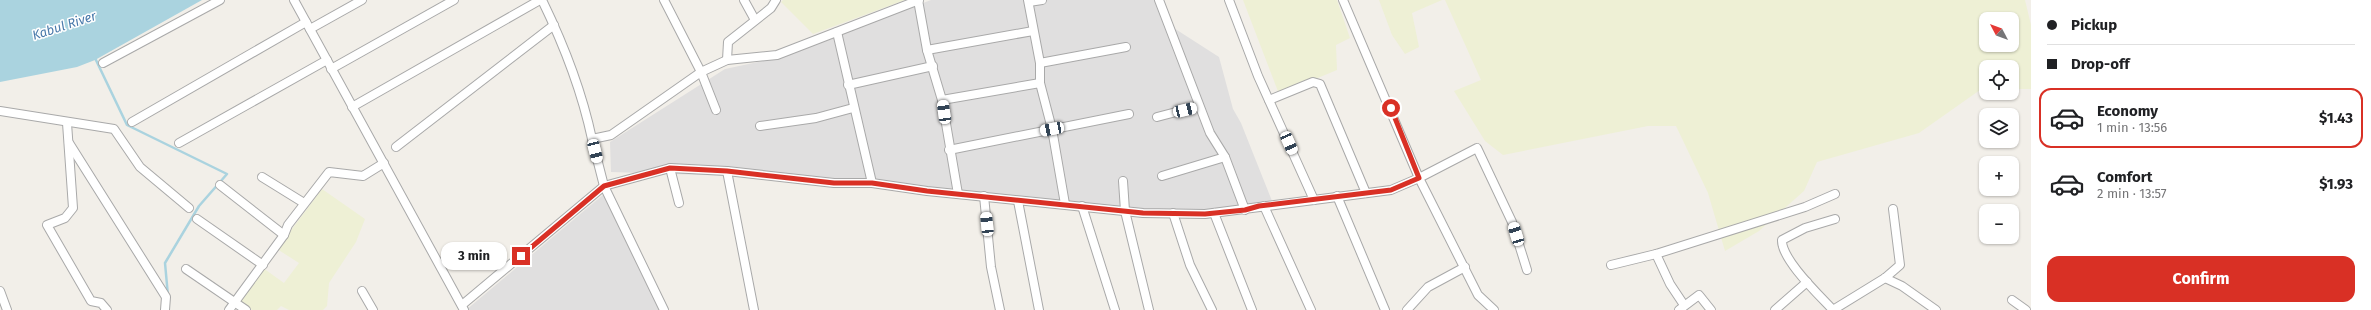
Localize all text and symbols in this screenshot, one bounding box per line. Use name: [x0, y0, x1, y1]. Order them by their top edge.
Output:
water label: Kabul River: [30, 8, 99, 43]
north arrow: [1979, 12, 2019, 52]
map controls: [1979, 12, 2019, 244]
text: Pickup: [2071, 16, 2117, 34]
text: Drop-off: [2071, 55, 2130, 73]
button: locate: [1979, 60, 2019, 100]
car: [936, 99, 952, 125]
route start: [1382, 99, 1400, 117]
icon: car: [2049, 100, 2085, 136]
car: [1172, 101, 1198, 119]
text: Economy: [2097, 102, 2158, 120]
button: layers: [1979, 108, 2019, 148]
text: $1.43: [2319, 109, 2353, 127]
text: 1 min · 13:56: [2097, 120, 2167, 135]
car: [1039, 121, 1065, 137]
car: [1279, 130, 1299, 156]
car: [586, 138, 604, 164]
button: +: [1979, 156, 2019, 196]
icon: car: [2049, 166, 2085, 202]
text: Comfort: [2097, 168, 2153, 186]
text: $1.93: [2319, 175, 2353, 193]
text: 2 min · 13:57: [2097, 186, 2167, 201]
button: −: [1979, 204, 2019, 244]
car: [980, 211, 994, 237]
car: [1507, 221, 1525, 247]
callout: 3 min: [441, 242, 507, 270]
route end: [512, 247, 530, 265]
text: 3 min: [458, 248, 490, 263]
button: Confirm: [2047, 256, 2355, 302]

